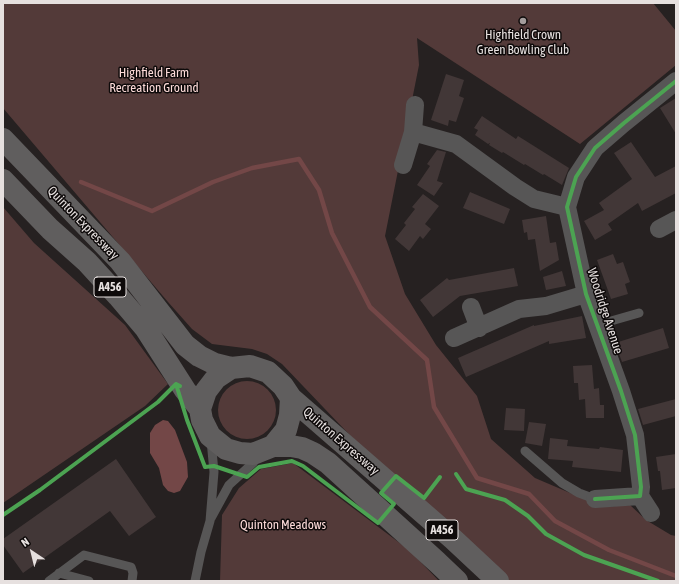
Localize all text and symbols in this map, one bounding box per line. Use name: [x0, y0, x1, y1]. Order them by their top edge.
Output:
marker: Highfield Crown Green Bowling Club: [518, 16, 528, 26]
place label: Highfield Crown Green Bowling Club: [477, 27, 569, 58]
park label: Highfield Farm Recreation Ground: [109, 65, 199, 96]
street label: Quinton Expressway: [44, 183, 122, 263]
street label: Woodridge Avenue: [584, 266, 626, 356]
road number: A456: [94, 277, 126, 297]
street label: Quinton Expressway: [300, 404, 382, 478]
park label: Quinton Meadows: [240, 517, 326, 533]
road number: A456: [426, 520, 458, 540]
north arrow: [12, 532, 52, 572]
text: N: [19, 535, 31, 549]

